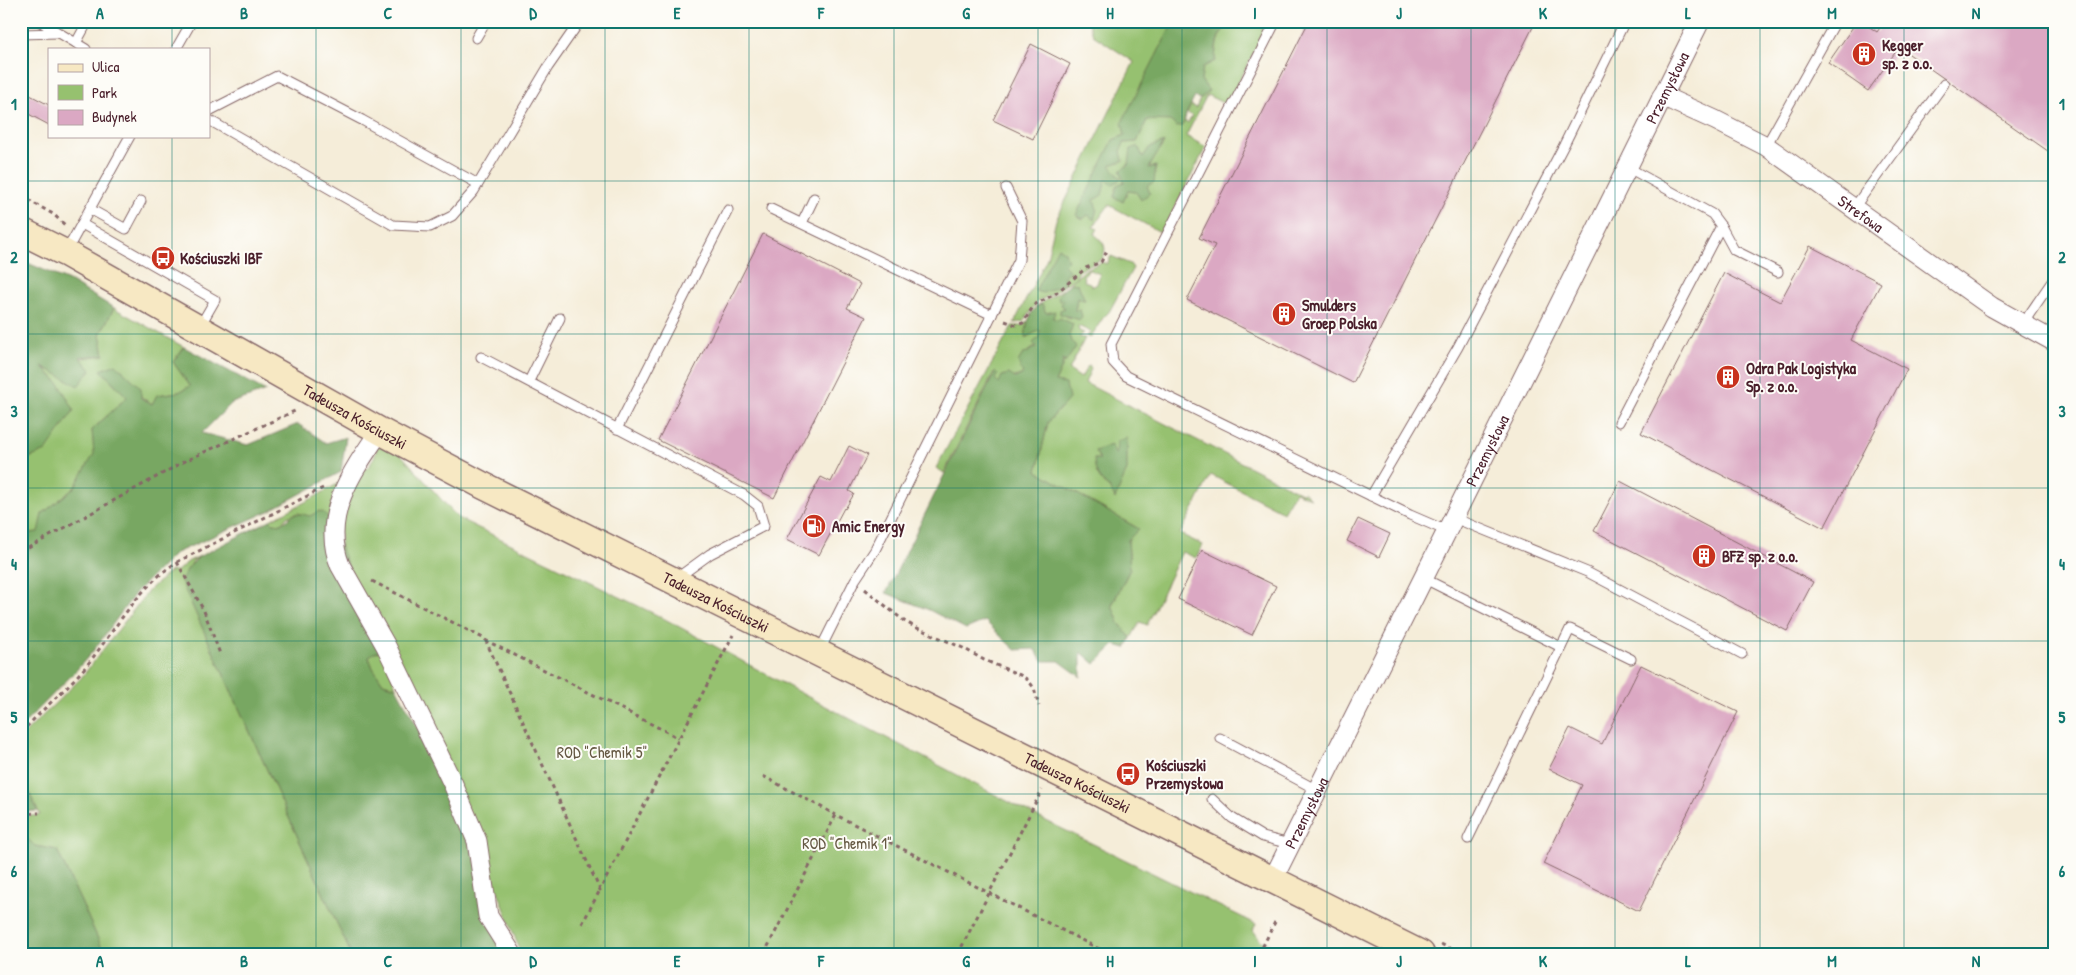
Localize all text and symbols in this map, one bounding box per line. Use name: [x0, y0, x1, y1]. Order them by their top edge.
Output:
text: A: [96, 2, 104, 24]
text: B: [240, 2, 248, 24]
text: C: [384, 2, 393, 24]
text: D: [529, 2, 537, 24]
text: E: [673, 2, 681, 24]
text: F: [817, 2, 825, 24]
text: G: [962, 2, 970, 24]
text: H: [1106, 2, 1114, 24]
text: I: [1253, 2, 1257, 24]
text: J: [1396, 2, 1402, 24]
text: K: [1539, 2, 1548, 24]
text: L: [1685, 2, 1691, 24]
text: M: [1827, 2, 1837, 24]
text: N: [1972, 2, 1981, 24]
place label: Kegger sp. z o.o.: [1882, 34, 1932, 75]
building icon: Kegger sp. z o.o.: [1851, 41, 1877, 67]
legend: [48, 48, 210, 138]
street label: Przemysłowa: [1640, 48, 1694, 127]
text: Ulica: [92, 56, 119, 77]
text: Park: [92, 82, 117, 103]
text: 1: [11, 93, 17, 115]
text: 1: [2059, 93, 2065, 115]
text: Budynek: [92, 106, 137, 127]
street label: Strefowa: [1834, 190, 1888, 237]
bus stop icon: Kościuszki IBF: [150, 245, 176, 271]
text: 2: [10, 246, 18, 268]
text: 2: [2058, 246, 2066, 268]
place label: Kościuszki IBF: [180, 247, 263, 269]
place label: Smulders Groep Polska: [1302, 294, 1377, 335]
building icon: Smulders Groep Polska: [1271, 301, 1297, 327]
place label: Odra Pak Logistyka Sp. z o.o.: [1746, 357, 1857, 398]
building icon: Odra Pak Logistyka Sp. z o.o.: [1715, 364, 1741, 390]
street label: Tadeusza Kościuszki: [299, 379, 411, 454]
text: 3: [10, 400, 18, 422]
text: 3: [2058, 400, 2066, 422]
street label: Przemysłowa: [1460, 411, 1514, 490]
fuel station icon: Amic Energy: [801, 513, 827, 539]
place label: Amic Energy: [832, 515, 905, 538]
building icon: BFZ sp. z o.o.: [1691, 543, 1717, 569]
place label: BFZ sp. z o.o.: [1722, 545, 1798, 568]
text: 4: [11, 553, 17, 575]
text: 4: [2059, 553, 2065, 575]
street label: Tadeusza Kościuszki: [659, 566, 773, 638]
text: 5: [11, 706, 18, 728]
text: 5: [2059, 706, 2066, 728]
park label: ROD "Chemik 5": [557, 741, 647, 763]
street label: Tadeusza Kościuszki: [1021, 747, 1134, 818]
place label: Kościuszki Przemysłowa: [1146, 754, 1224, 795]
bus stop icon: Kościuszki Przemysłowa: [1115, 761, 1141, 787]
street label: Przemysłowa: [1279, 773, 1333, 852]
park label: ROD "Chemik 1": [802, 832, 892, 854]
text: 6: [11, 860, 18, 882]
text: 6: [2059, 860, 2066, 882]
text: A: [96, 950, 104, 972]
text: B: [240, 950, 248, 972]
text: C: [384, 950, 393, 972]
text: D: [529, 950, 537, 972]
text: E: [673, 950, 681, 972]
text: F: [817, 950, 825, 972]
text: G: [962, 950, 970, 972]
text: H: [1106, 950, 1114, 972]
text: I: [1253, 950, 1257, 972]
text: J: [1396, 950, 1402, 972]
text: K: [1539, 950, 1548, 972]
text: L: [1685, 950, 1691, 972]
text: M: [1827, 950, 1837, 972]
text: N: [1972, 950, 1981, 972]

